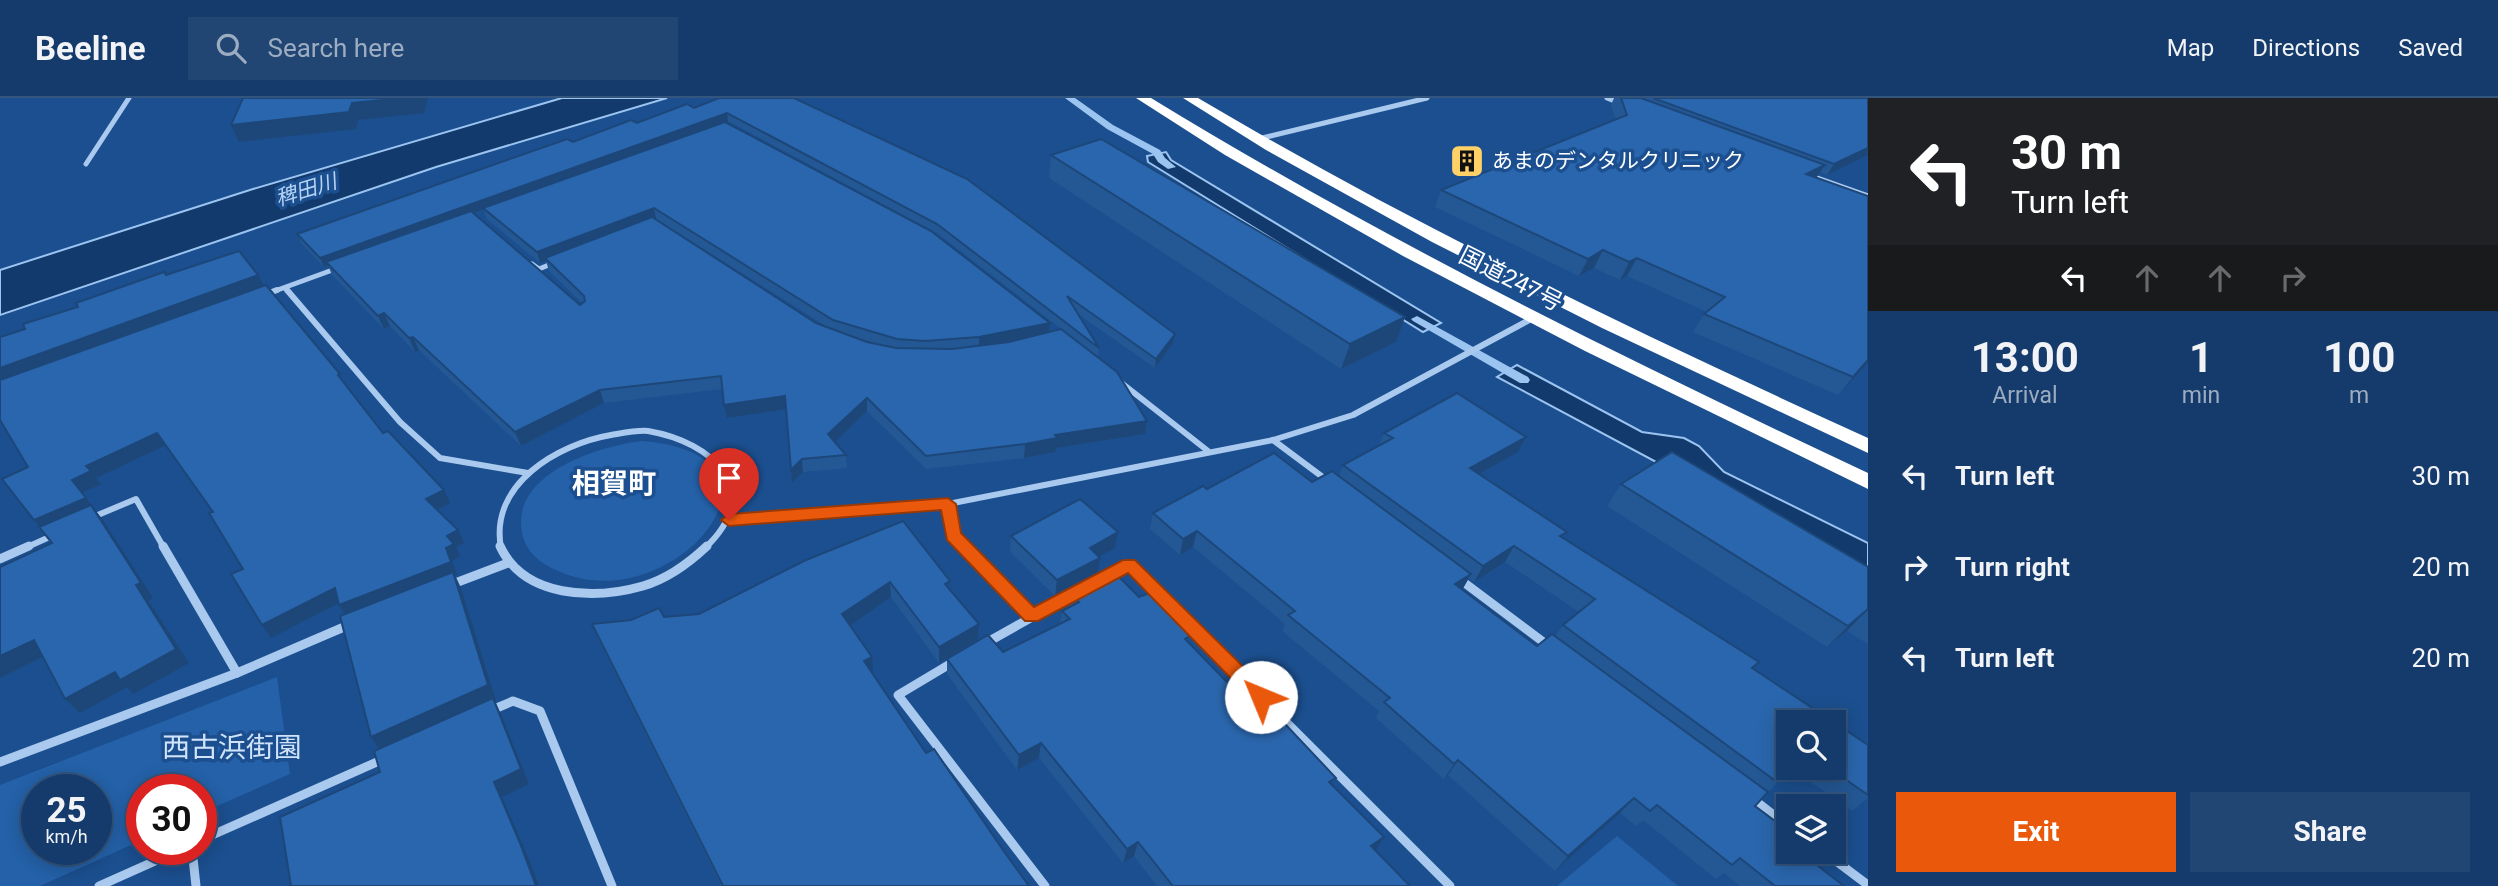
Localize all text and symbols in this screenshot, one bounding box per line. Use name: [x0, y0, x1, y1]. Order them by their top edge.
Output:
search box: [188, 17, 678, 80]
text: Beeline: [35, 29, 146, 68]
icon: search: [212, 29, 250, 67]
text: Search here: [268, 33, 404, 63]
text: Map: [2167, 34, 2214, 62]
text: Directions: [2252, 34, 2360, 62]
text: Saved: [2398, 34, 2463, 62]
text: 30 m: [2011, 124, 2122, 181]
icon: left: [1896, 126, 1987, 217]
building icon: あまのデンタルクリニック: [1448, 142, 1486, 180]
place label: あまのデンタルクリニック: [1492, 149, 1744, 173]
water label: 稗田川: [272, 169, 342, 211]
text: Turn left: [2011, 183, 2129, 221]
street label: 国道247号: [1455, 241, 1567, 317]
icon: left: [2055, 259, 2093, 297]
icon: ahead: [2128, 259, 2166, 297]
icon: ahead: [2201, 259, 2239, 297]
icon: right: [2274, 259, 2312, 297]
text: 13:00: [1971, 333, 2079, 382]
text: 1: [2189, 333, 2213, 382]
text: 100: [2323, 333, 2395, 382]
text: Arrival: [1992, 382, 2058, 409]
text: min: [2182, 382, 2220, 409]
text: m: [2349, 382, 2369, 409]
pin: [699, 448, 759, 520]
icon: left: [1896, 457, 1934, 495]
icon: arrive: [710, 459, 748, 497]
text: Turn left: [1955, 461, 2054, 491]
text: 30 m: [2412, 461, 2470, 491]
district label: 相賀町: [572, 467, 656, 500]
icon: right: [1896, 548, 1934, 586]
text: Turn right: [1955, 552, 2070, 582]
text: 20 m: [2412, 552, 2470, 582]
icon: left: [1896, 639, 1934, 677]
text: Turn left: [1955, 643, 2054, 673]
text: 20 m: [2412, 643, 2470, 673]
position arrow: [1224, 660, 1298, 734]
map controls: [1776, 710, 1846, 864]
button: search: [1776, 710, 1846, 780]
park label: 西古浜街園: [162, 731, 302, 764]
speed limit sign: 30: [126, 774, 217, 865]
text: 25: [46, 790, 87, 831]
button: Exit: [1896, 792, 2176, 872]
button: Share: [2190, 792, 2470, 872]
button: layers: [1776, 794, 1846, 864]
text: km/h: [45, 826, 88, 847]

